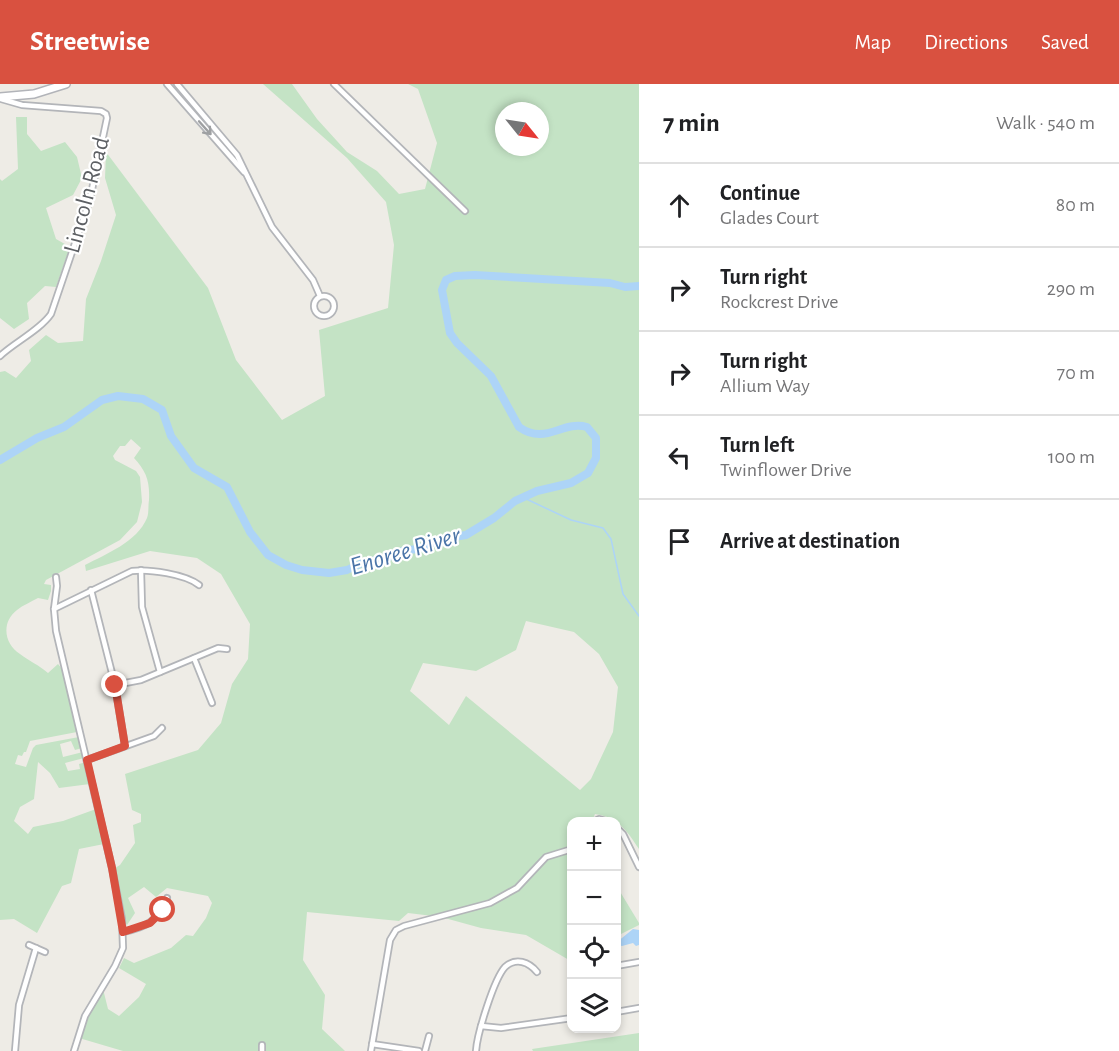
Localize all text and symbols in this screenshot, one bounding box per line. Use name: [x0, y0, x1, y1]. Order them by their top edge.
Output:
text: Streetwise: [30, 28, 150, 56]
text: Map: [855, 32, 891, 53]
text: Directions: [924, 32, 1008, 53]
text: Saved: [1041, 32, 1089, 53]
north arrow: [495, 102, 549, 156]
text: 7 min: [663, 110, 720, 136]
text: Walk · 540 m: [996, 113, 1095, 133]
one-way arrow: [198, 121, 212, 136]
street label: Lincoln Road: [60, 134, 114, 256]
text: Continue: [720, 182, 800, 204]
icon: ahead: [663, 189, 696, 222]
text: 80 m: [1056, 195, 1095, 215]
text: Glades Court: [720, 208, 819, 228]
text: Turn right: [720, 266, 807, 288]
icon: right: [663, 273, 696, 306]
text: 290 m: [1047, 279, 1095, 299]
text: Rockcrest Drive: [720, 292, 839, 312]
text: Turn right: [720, 350, 807, 372]
icon: right: [663, 357, 696, 390]
text: 70 m: [1057, 363, 1095, 383]
text: Allium Way: [720, 376, 810, 396]
text: Turn left: [720, 434, 794, 456]
icon: left: [663, 441, 696, 474]
text: 100 m: [1048, 447, 1095, 467]
text: Twinflower Drive: [720, 460, 852, 480]
water label: Enoree River: [347, 521, 465, 580]
icon: arrive: [663, 525, 696, 558]
text: Arrive at destination: [720, 530, 900, 552]
route end: [101, 671, 127, 697]
map controls: [567, 817, 621, 1033]
button: +: [567, 817, 621, 871]
button: −: [567, 871, 621, 925]
route start: [149, 896, 175, 922]
button: locate: [567, 925, 621, 979]
button: layers: [567, 979, 621, 1033]

